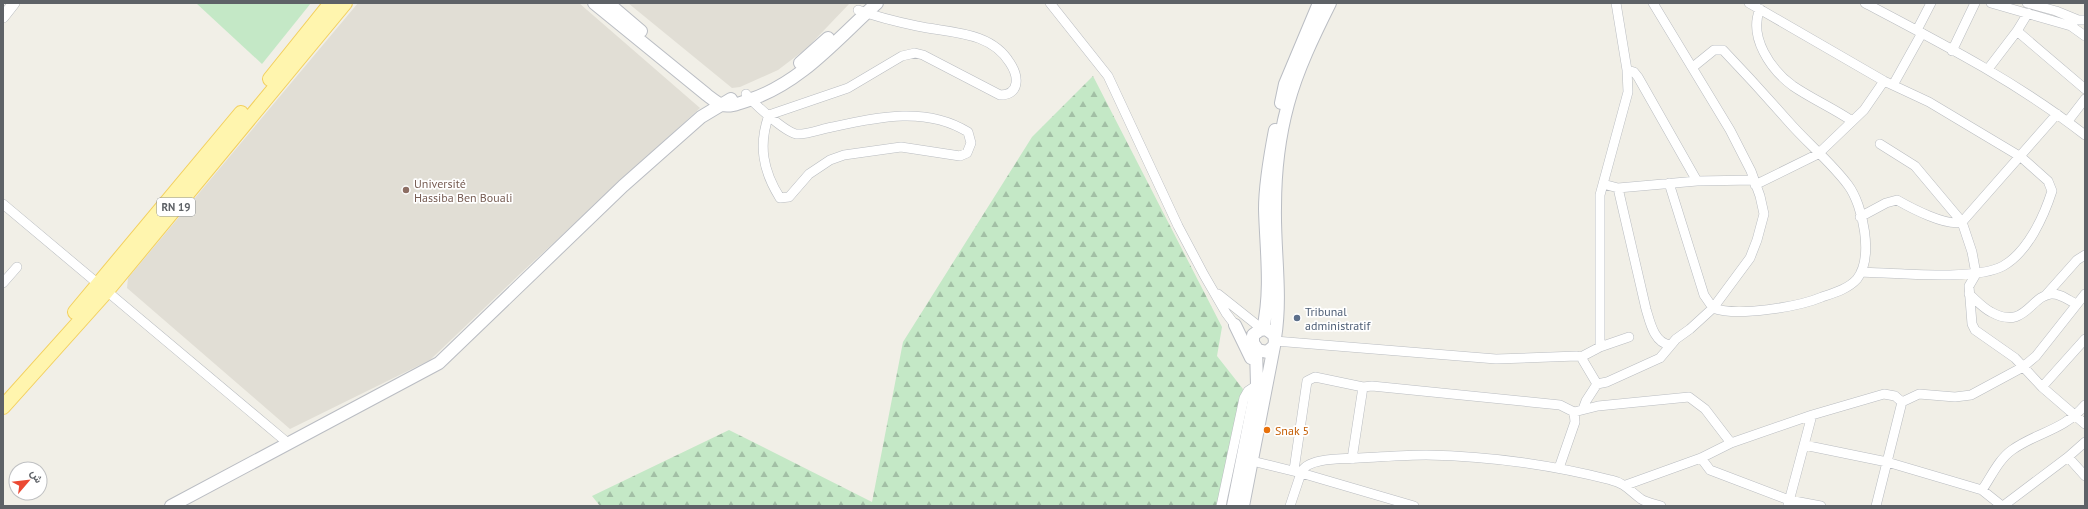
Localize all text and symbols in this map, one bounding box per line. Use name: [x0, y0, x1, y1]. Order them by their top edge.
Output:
place label: Université Hassiba Ben Bouali: [414, 176, 512, 205]
marker: Université Hassiba Ben Bouali: [401, 185, 411, 195]
road number: RN 19: [157, 198, 195, 216]
place label: Tribunal administratif: [1305, 304, 1372, 333]
marker: Tribunal administratif: [1292, 313, 1302, 323]
place label: Snak 5: [1275, 423, 1309, 438]
marker: Snak 5: [1262, 425, 1272, 435]
north arrow: [8, 461, 48, 501]
text: ش: [28, 467, 46, 485]

